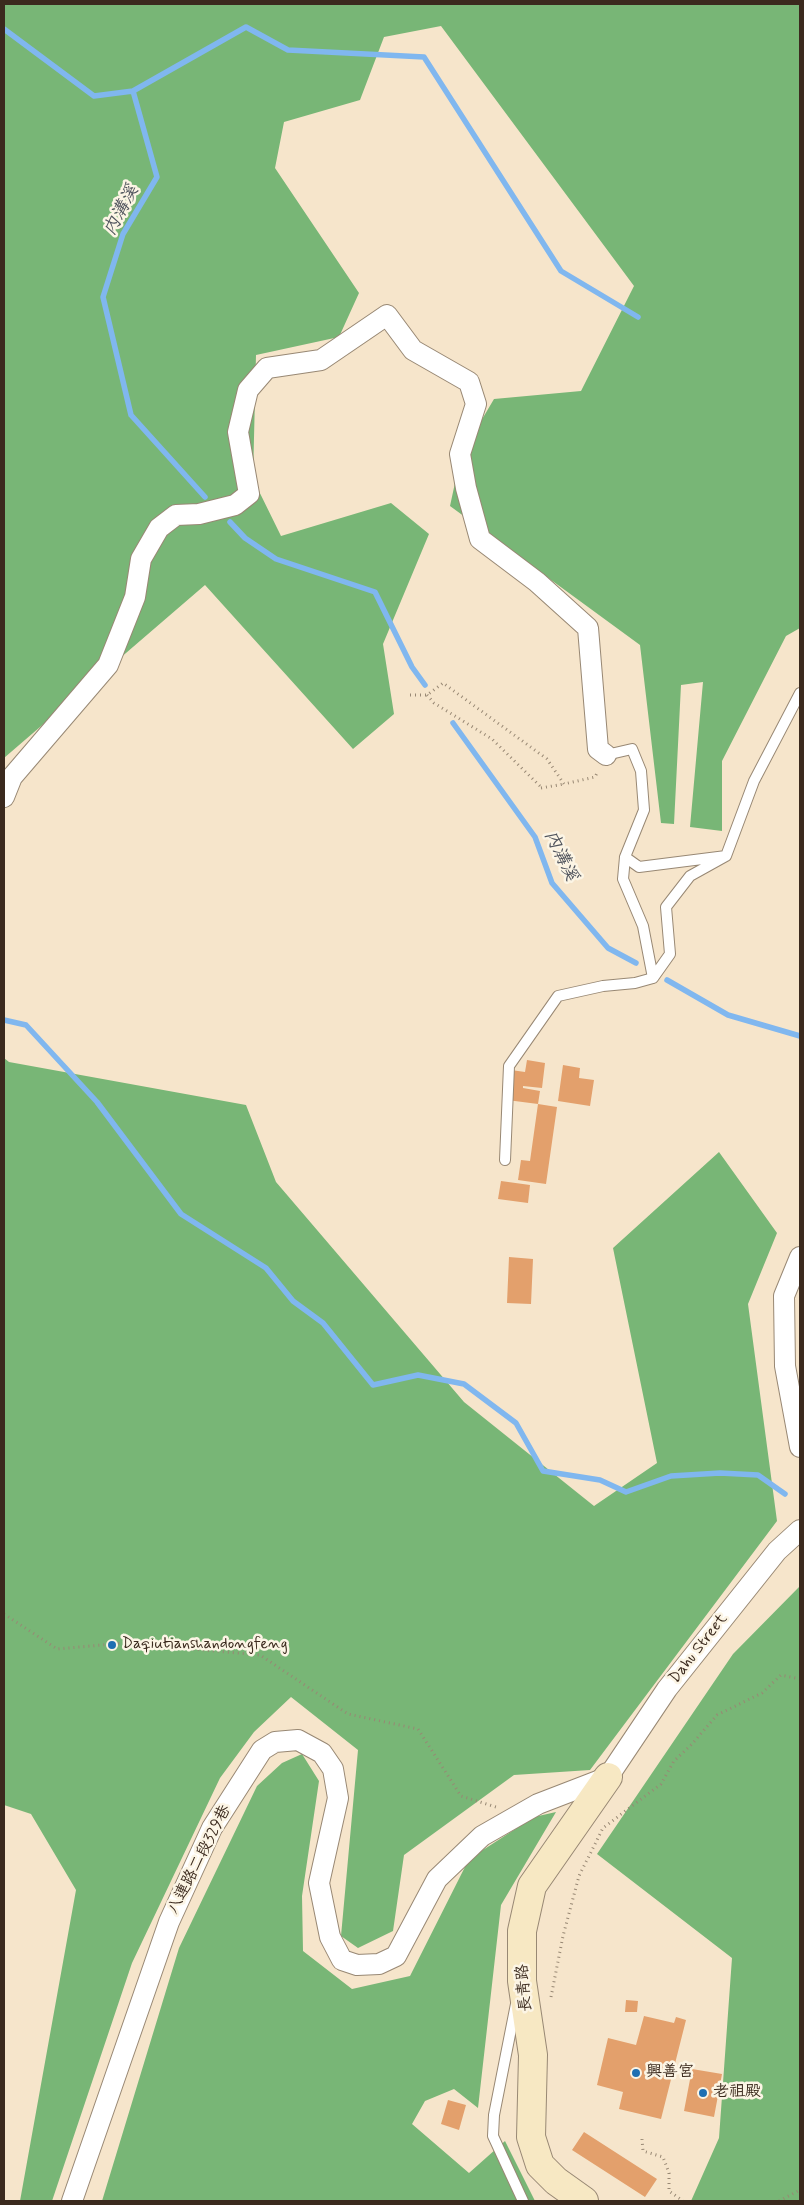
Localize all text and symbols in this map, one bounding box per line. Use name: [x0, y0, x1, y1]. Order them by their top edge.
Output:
water label: 內溝溪: [100, 182, 144, 240]
water label: 內溝溪: [538, 827, 582, 885]
street label: Dahu Street: [666, 1610, 732, 1688]
place label: Daqiutianshandongfeng: [122, 1635, 288, 1655]
marker: Daqiutianshandongfeng: [106, 1639, 118, 1651]
street label: 八連路二段329巷: [164, 1802, 236, 1918]
street label: 長青路: [513, 1963, 537, 2013]
place label: 興善宮: [646, 2063, 694, 2083]
marker: 興善宮: [630, 2067, 642, 2079]
place label: 老祖殿: [713, 2083, 761, 2103]
marker: 老祖殿: [697, 2087, 709, 2099]

